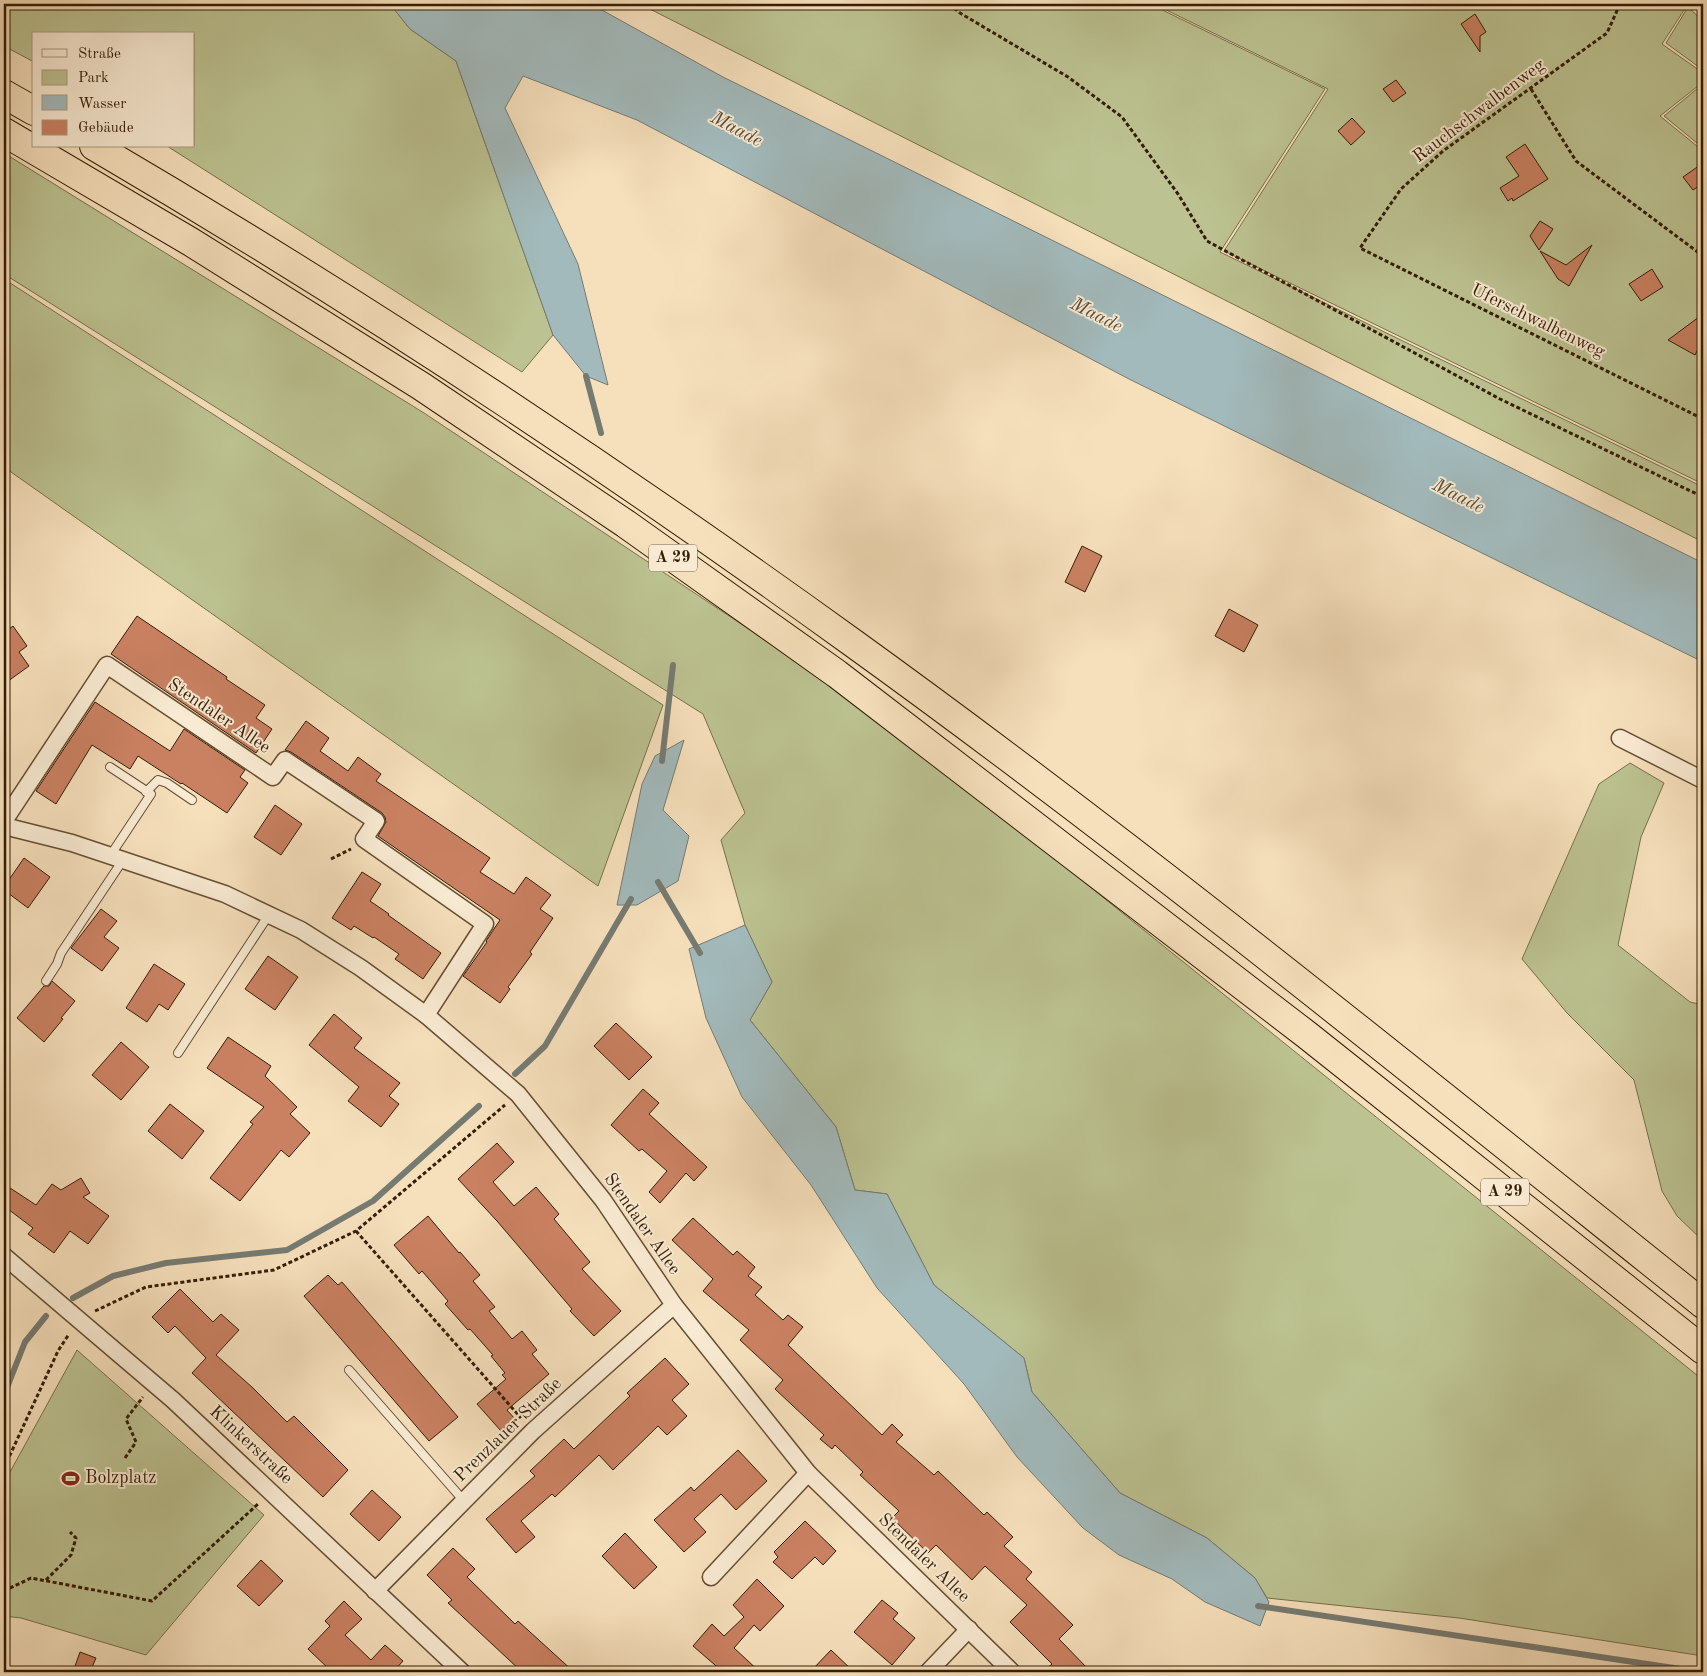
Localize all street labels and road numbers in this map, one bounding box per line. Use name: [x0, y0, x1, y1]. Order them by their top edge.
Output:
street label: Rauchschwalbenweg: [1410, 56, 1549, 166]
street label: Uferschwalbenweg: [1468, 281, 1608, 361]
road number: A 29: [649, 544, 697, 572]
street label: Stendaler Allee: [164, 675, 274, 757]
street label: Stendaler Allee: [600, 1170, 684, 1278]
road number: A 29: [1481, 1178, 1529, 1206]
street label: Prenzlauer Straße: [451, 1375, 565, 1485]
street label: Klinkerstraße: [206, 1402, 296, 1488]
street label: Stendaler Allee: [875, 1510, 973, 1606]

